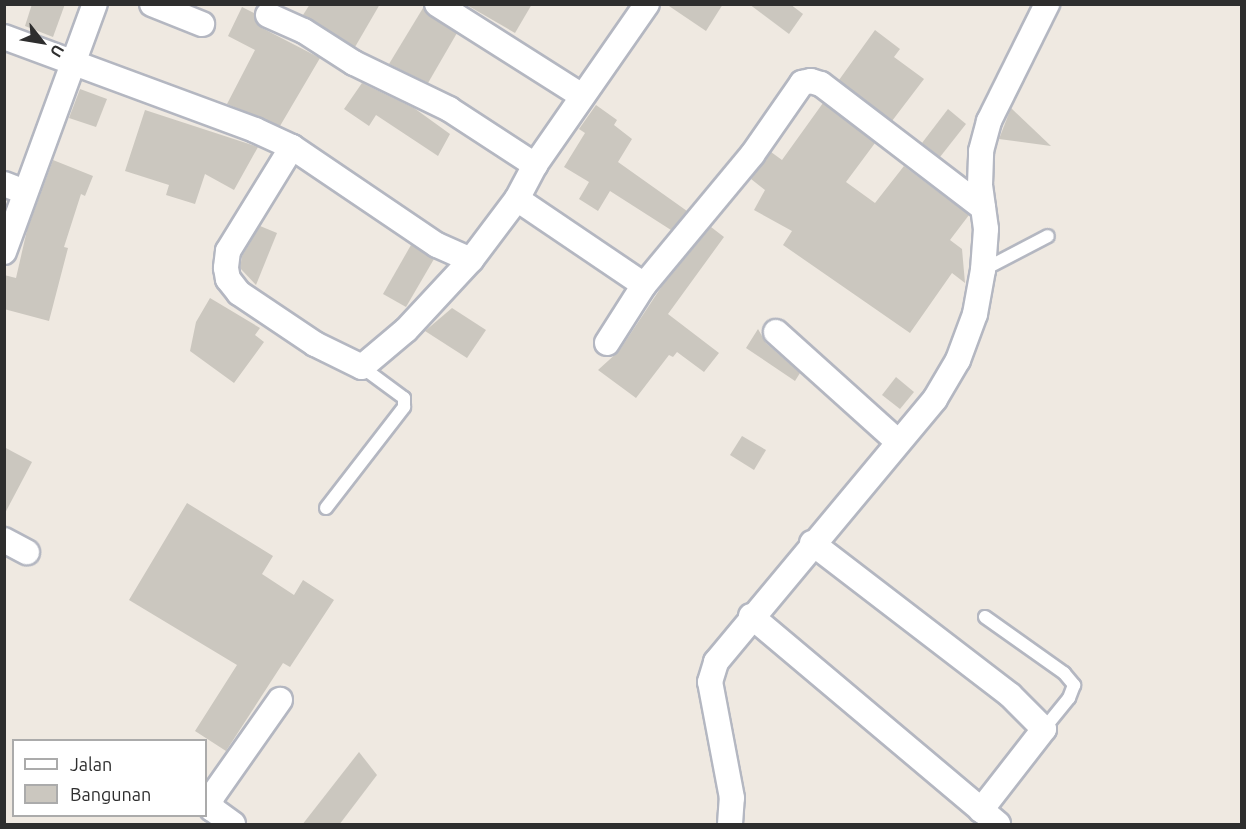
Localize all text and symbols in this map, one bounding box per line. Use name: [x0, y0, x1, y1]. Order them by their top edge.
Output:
north arrow: [12, 12, 72, 72]
text: U: [47, 42, 68, 61]
legend: [12, 739, 207, 817]
text: Jalan: [70, 754, 112, 774]
text: Bangunan: [70, 784, 151, 804]

